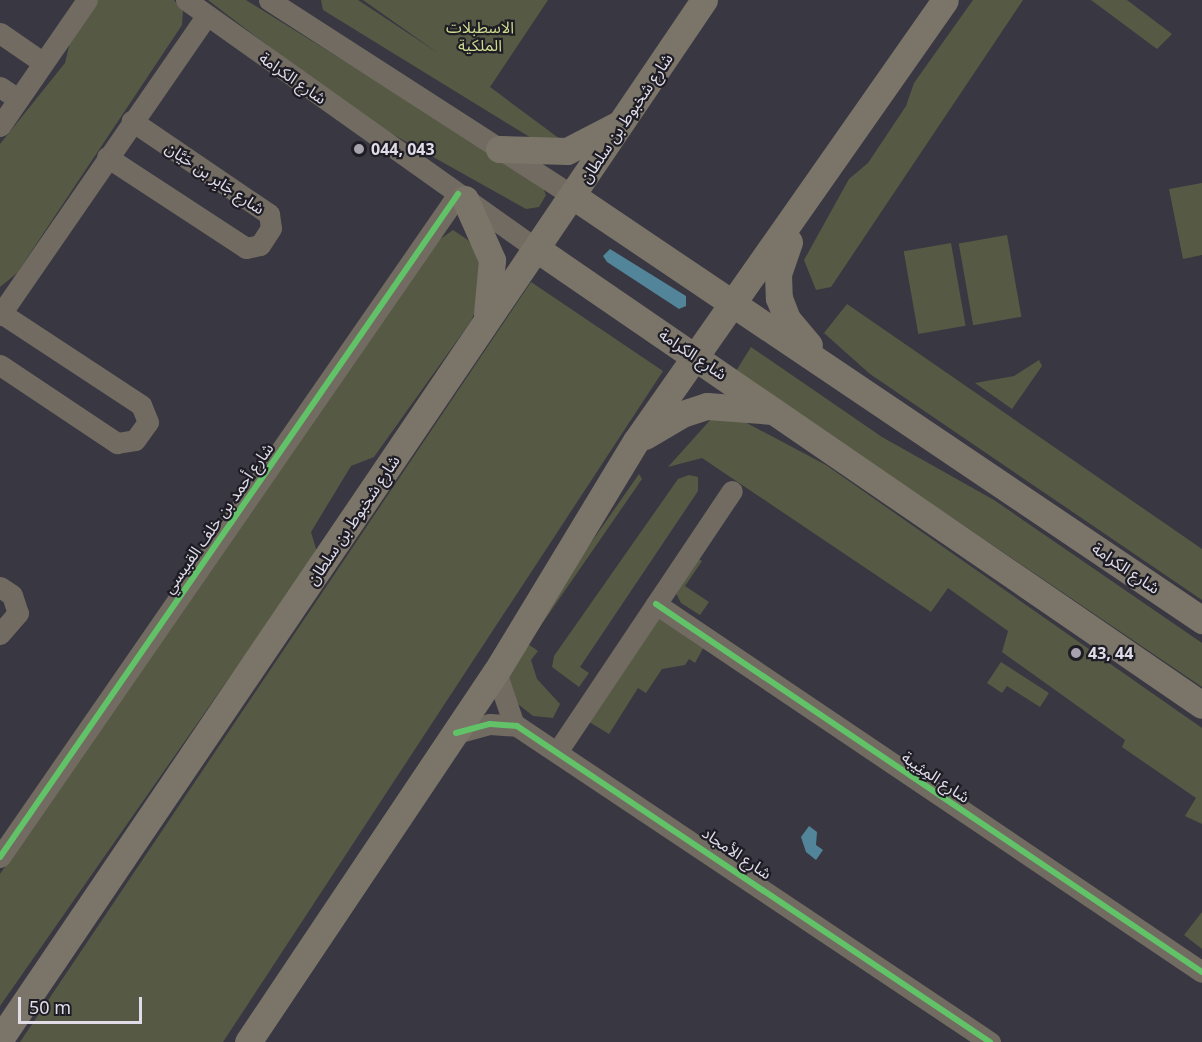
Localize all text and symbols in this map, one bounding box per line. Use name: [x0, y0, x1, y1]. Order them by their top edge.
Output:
park label: الاسطبلات الملكية: [446, 17, 514, 55]
street label: شارع الكرامة: [256, 48, 330, 108]
street label: شارع شخبوط بن سلطان: [575, 49, 677, 187]
street label: شارع جَابِر بن حَيَّان: [162, 138, 268, 218]
place label: 044, 043: [371, 139, 435, 159]
marker: 044, 043: [352, 142, 366, 156]
street label: شارع الكرامة: [656, 324, 730, 384]
street label: شارع أحمد بن خلف القبيسي: [159, 439, 277, 597]
street label: شارع شخبوط بن سلطان: [302, 451, 404, 589]
street label: شارع الكرامة: [1089, 538, 1163, 598]
place label: 43, 44: [1088, 643, 1133, 663]
marker: 43, 44: [1069, 646, 1083, 660]
street label: شارع المِثِيبة: [898, 747, 974, 807]
street label: شارع الأمجاد: [699, 823, 775, 883]
scale bar: [21, 985, 146, 1023]
text: 50 m: [29, 995, 71, 1019]

